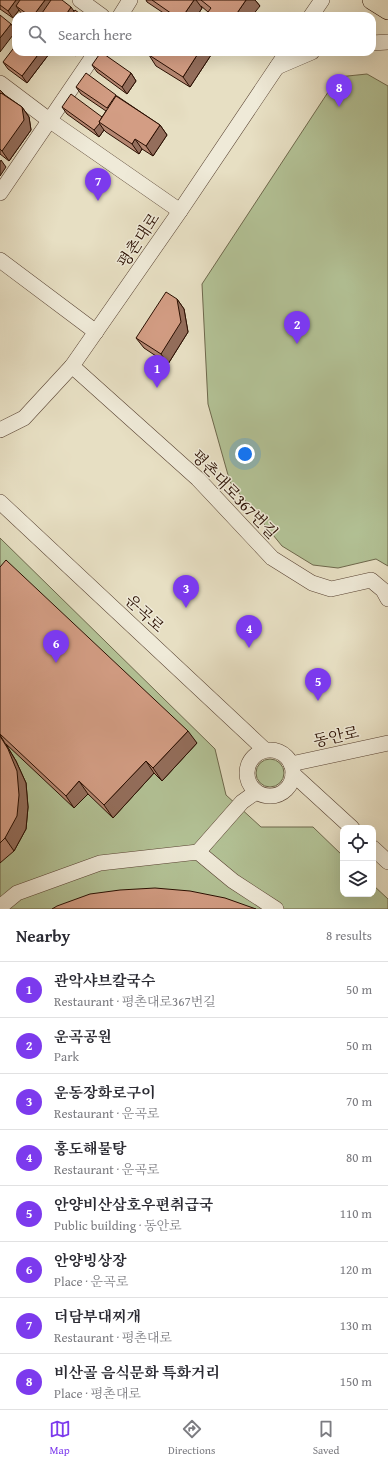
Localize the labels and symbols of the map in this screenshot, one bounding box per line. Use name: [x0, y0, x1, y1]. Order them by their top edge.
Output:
pin: 8: [326, 74, 352, 107]
pin: 7: [85, 168, 111, 201]
street label: 평촌대로: [111, 207, 166, 272]
pin: 2: [284, 311, 310, 344]
pin: 1: [144, 355, 170, 388]
street label: 평촌대로367번길: [186, 444, 284, 544]
your location: [235, 444, 255, 464]
pin: 3: [173, 575, 199, 608]
street label: 운곡로: [120, 588, 171, 638]
pin: 4: [236, 615, 262, 648]
pin: 6: [43, 630, 69, 663]
pin: 5: [305, 668, 331, 701]
street label: 동안로: [311, 719, 362, 753]

